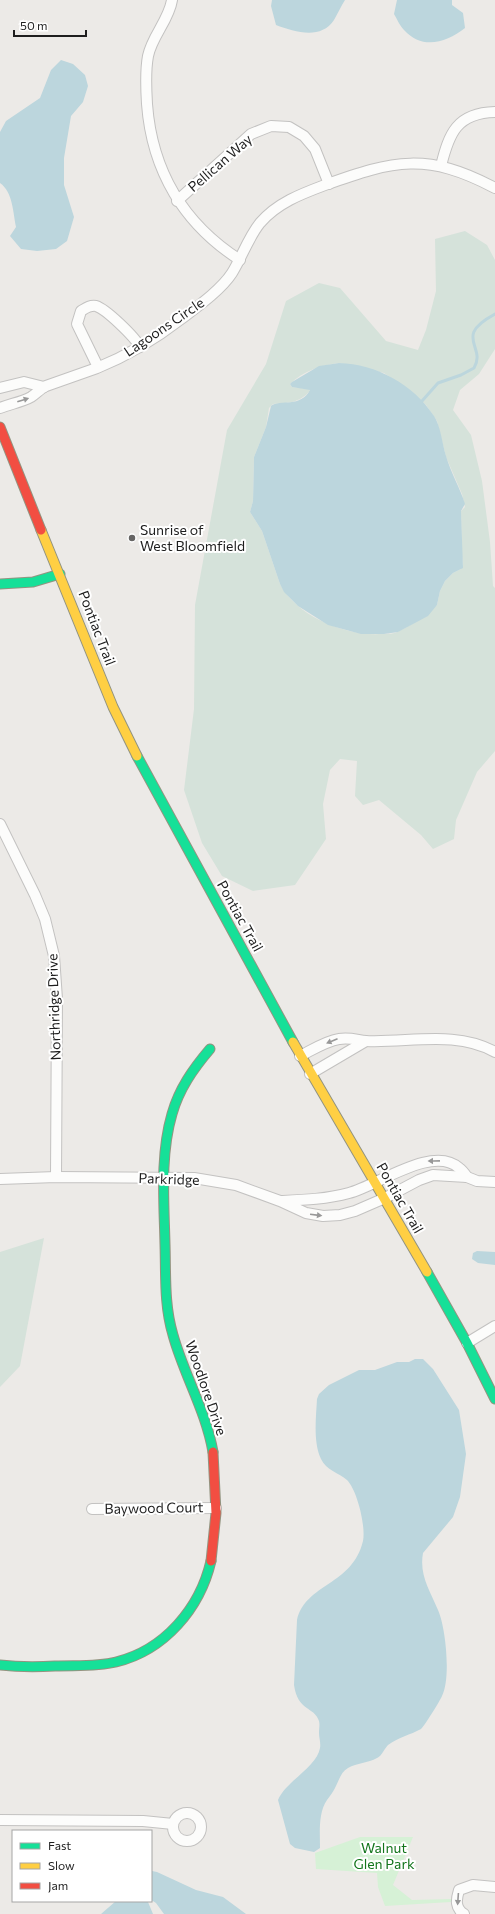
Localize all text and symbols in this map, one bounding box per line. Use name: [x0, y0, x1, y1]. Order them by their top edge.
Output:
scale bar: [14, 12, 86, 38]
text: 50 m: [20, 18, 48, 32]
street label: Pellican Way: [184, 130, 255, 195]
street label: Lagoons Circle: [120, 294, 207, 360]
one-way arrow: [18, 397, 30, 403]
place label: Sunrise of West Bloomfield: [140, 521, 245, 554]
marker: Sunrise of West Bloomfield: [127, 533, 137, 543]
street label: Pontiac Trail: [75, 588, 120, 668]
street label: Pontiac Trail: [214, 877, 267, 954]
street label: Northridge Drive: [43, 953, 64, 1061]
one-way arrow: [325, 1039, 337, 1045]
one-way arrow: [427, 1158, 440, 1164]
street label: Pontiac Trail: [373, 1159, 428, 1236]
street label: Parkridge: [138, 1169, 200, 1188]
one-way arrow: [310, 1212, 322, 1218]
street label: Woodlore Drive: [182, 1338, 231, 1438]
street label: Baywood Court: [104, 1498, 204, 1517]
legend: [12, 1830, 152, 1902]
text: Fast: [48, 1838, 71, 1852]
park label: Walnut Glen Park: [353, 1839, 415, 1872]
text: Slow: [48, 1858, 75, 1872]
text: Jam: [48, 1878, 68, 1893]
one-way arrow: [454, 1893, 461, 1905]

